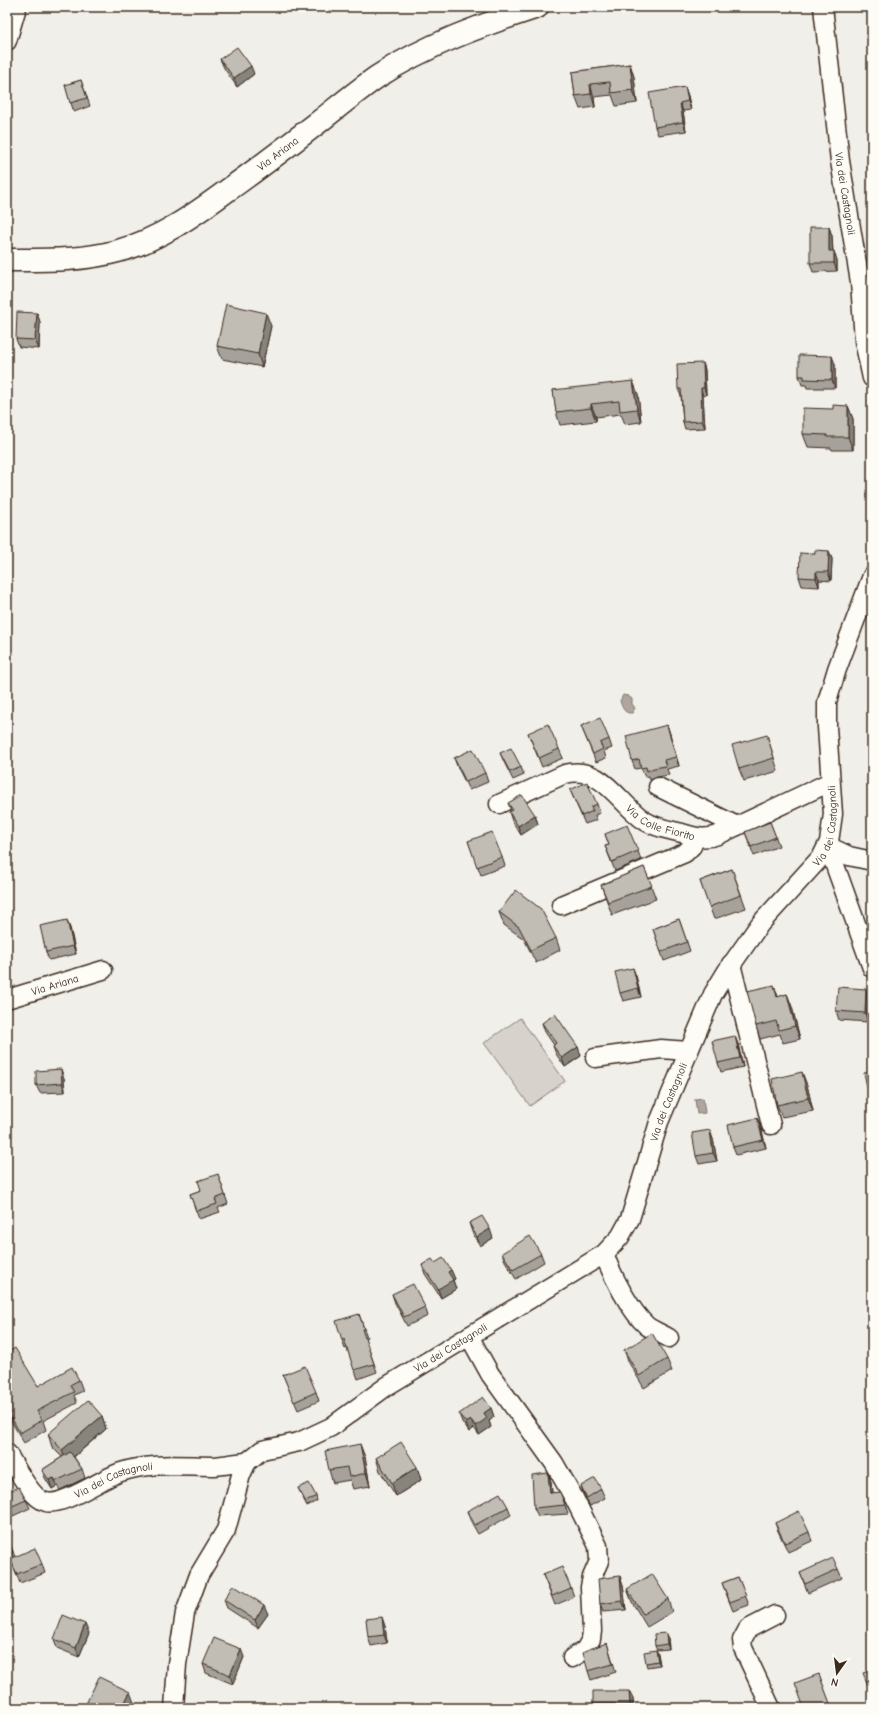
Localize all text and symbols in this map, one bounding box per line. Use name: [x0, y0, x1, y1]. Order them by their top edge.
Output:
street label: Via Ariana: [254, 134, 301, 173]
street label: Via dei Castagnoli: [833, 152, 859, 236]
street label: Via dei Castagnoli: [810, 785, 840, 869]
street label: Via Colle Fiorito: [623, 802, 696, 843]
street label: Via Ariana: [30, 971, 80, 998]
street label: Via dei Castagnoli: [647, 1061, 690, 1143]
street label: Via dei Castagnoli: [411, 1320, 489, 1375]
street label: Via dei Castagnoli: [72, 1459, 153, 1501]
north arrow: [817, 1653, 857, 1693]
text: N: [830, 1675, 840, 1689]

